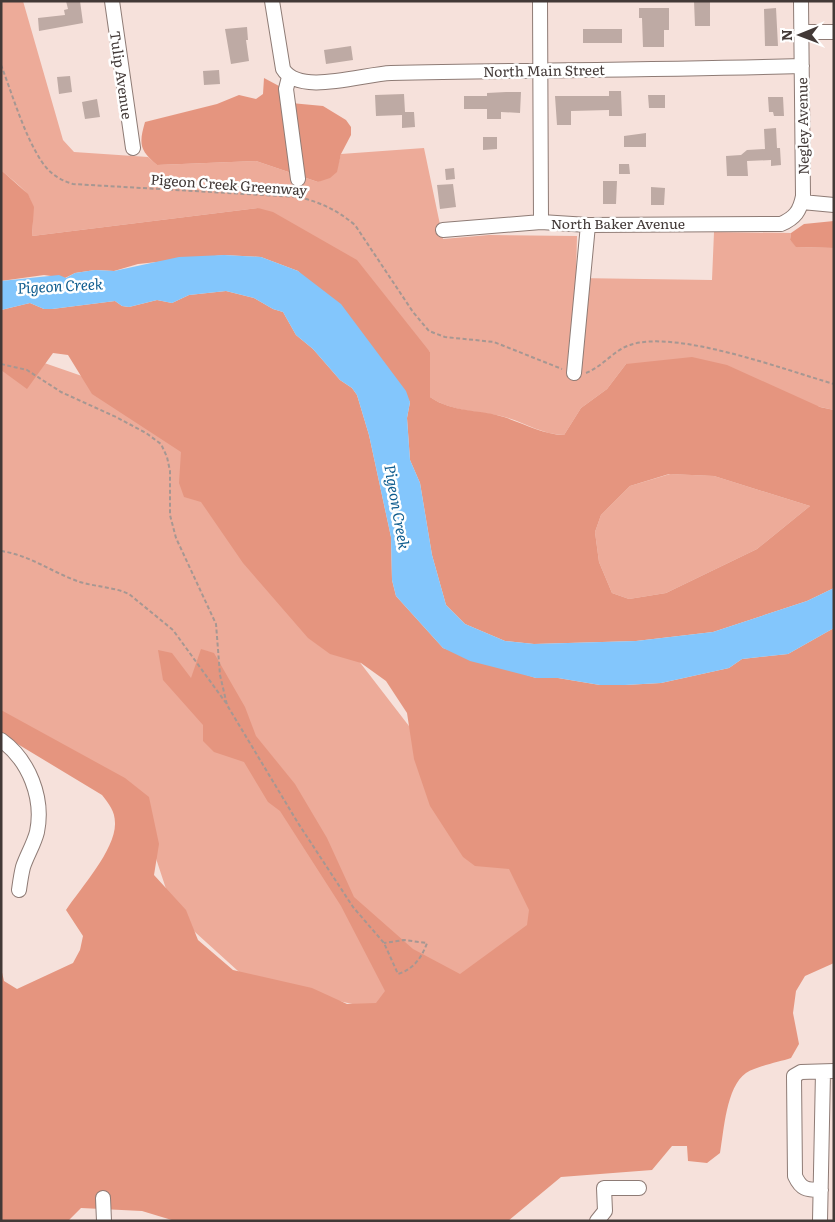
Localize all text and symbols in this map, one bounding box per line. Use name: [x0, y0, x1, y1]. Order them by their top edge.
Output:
north arrow: [775, 10, 825, 60]
text: N: [776, 29, 796, 41]
street label: Tulip Avenue: [106, 30, 138, 120]
street label: North Main Street: [483, 59, 605, 81]
street label: Negley Avenue: [791, 77, 813, 175]
street label: Pigeon Creek Greenway: [150, 169, 309, 200]
street label: North Baker Avenue: [551, 213, 685, 233]
water label: Pigeon Creek: [17, 271, 104, 299]
water label: Pigeon Creek: [379, 463, 417, 552]

